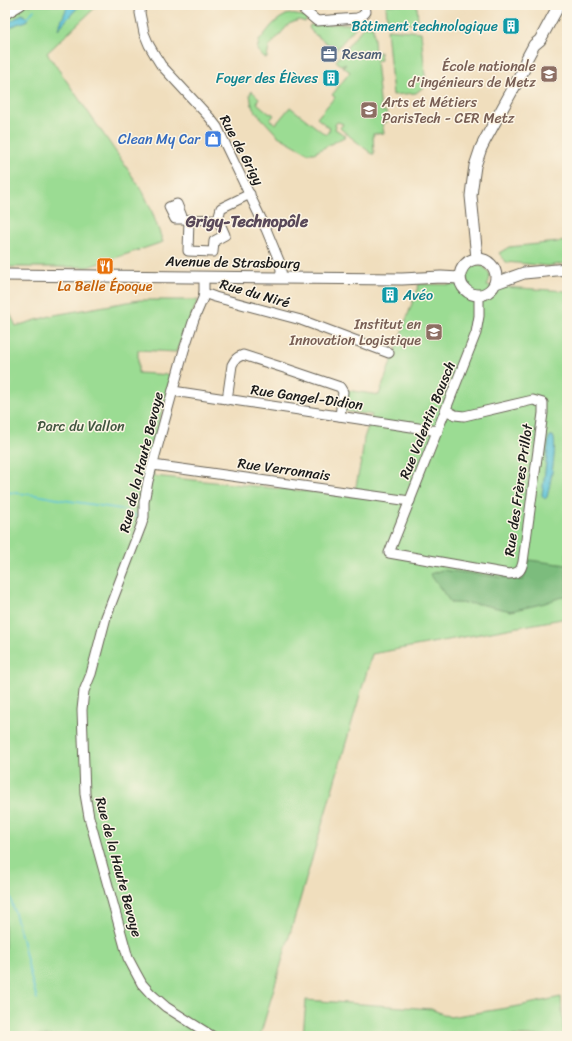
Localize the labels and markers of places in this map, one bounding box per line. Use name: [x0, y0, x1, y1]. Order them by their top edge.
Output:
place label: Bâtiment technologique: [351, 14, 498, 39]
building icon: Bâtiment technologique: [501, 16, 521, 36]
place label: Resam: [342, 42, 382, 67]
office icon: Resam: [319, 44, 339, 64]
place label: École nationale d'ingénieurs de Metz: [408, 54, 536, 95]
school or university icon: École nationale d'ingénieurs de Metz: [539, 64, 559, 84]
place label: Foyer des Élèves: [216, 66, 319, 91]
building icon: Foyer des Élèves: [321, 68, 341, 88]
place label: Arts et Métiers ParisTech - CER Metz: [381, 90, 515, 131]
school or university icon: Arts et Métiers ParisTech - CER Metz: [359, 100, 379, 120]
place label: Clean My Car: [118, 127, 201, 152]
shop icon: Clean My Car: [203, 129, 223, 149]
restaurant icon: La Belle Époque: [95, 256, 115, 276]
place label: La Belle Époque: [57, 274, 153, 299]
place label: Avéo: [402, 283, 433, 308]
building icon: Avéo: [380, 285, 400, 305]
place label: Institut en Innovation Logistique: [288, 312, 421, 353]
school or university icon: Institut en Innovation Logistique: [424, 322, 444, 342]

